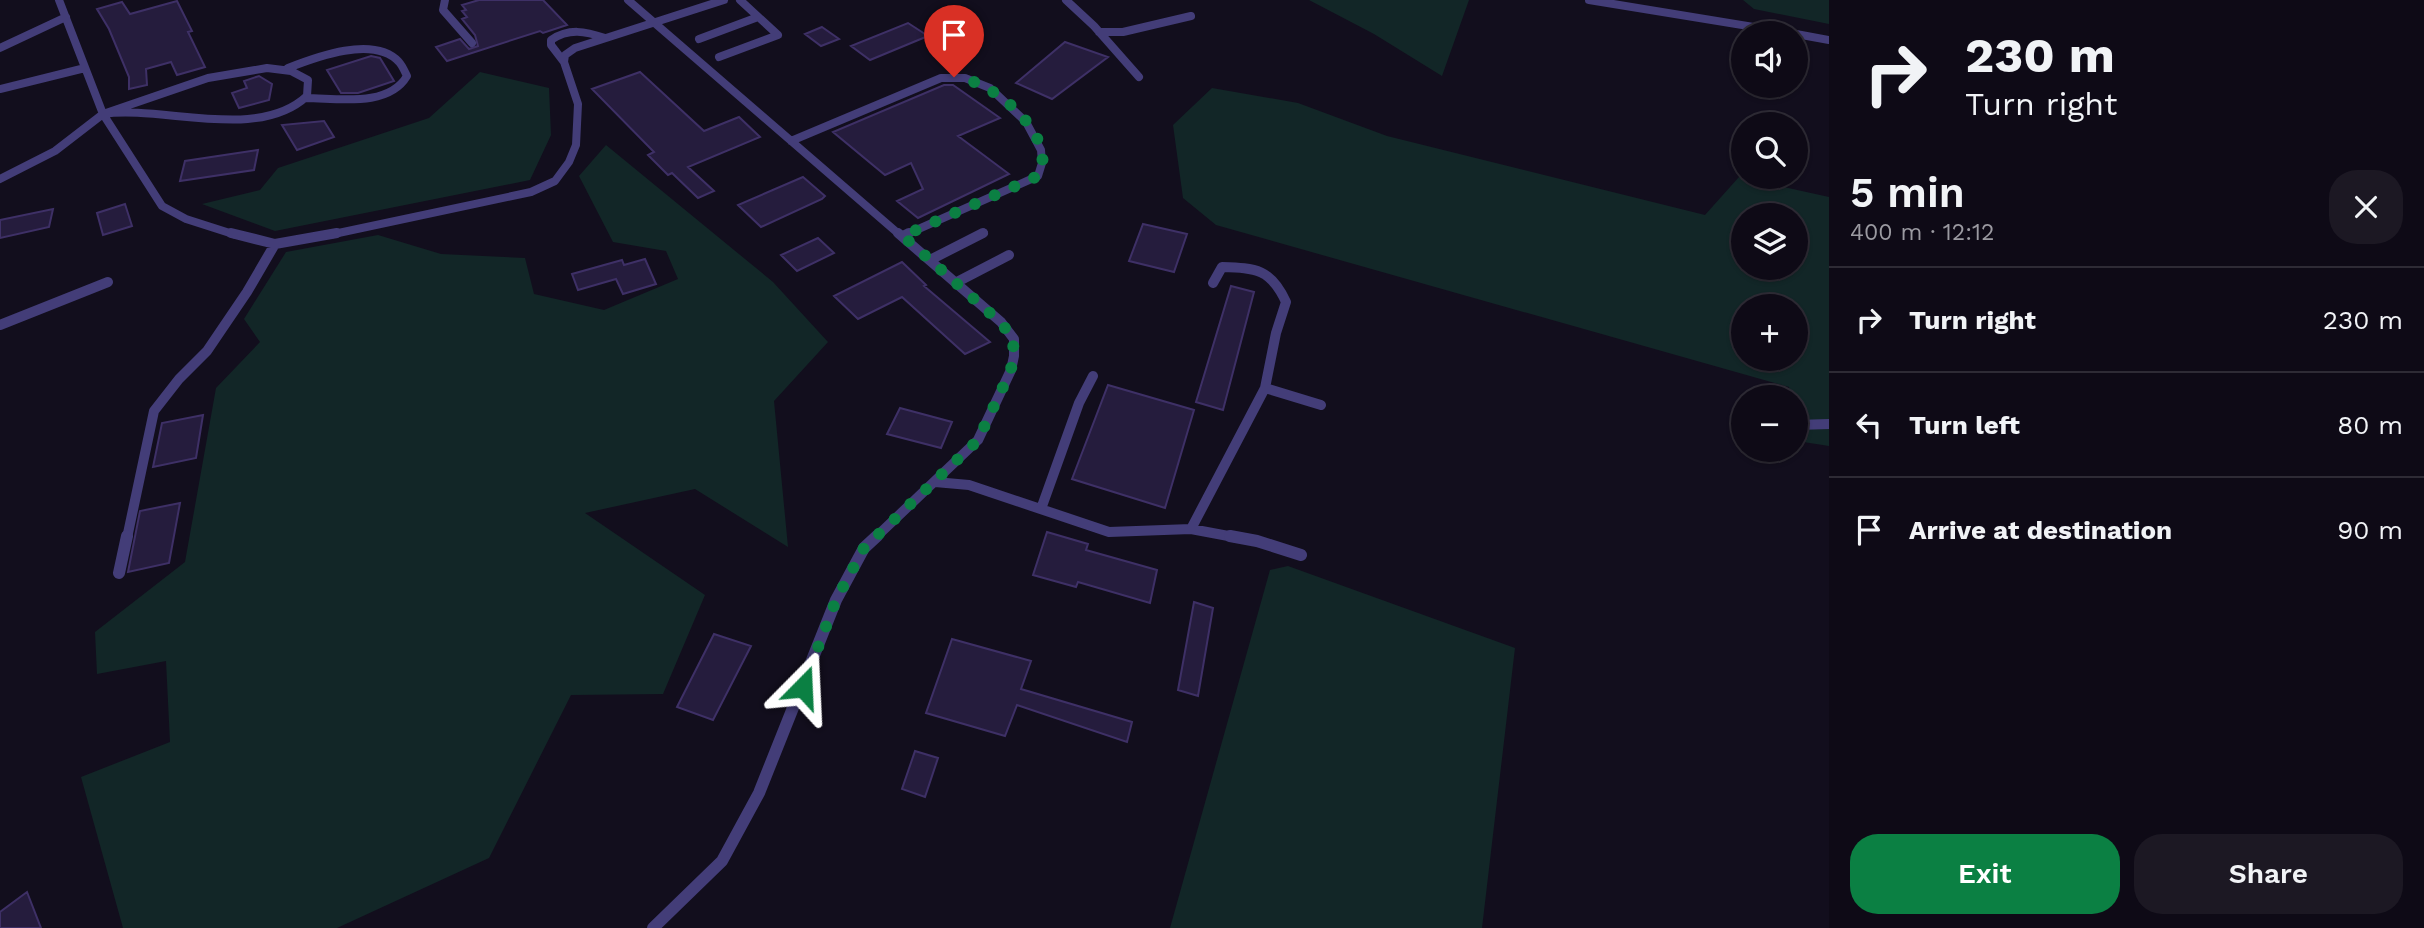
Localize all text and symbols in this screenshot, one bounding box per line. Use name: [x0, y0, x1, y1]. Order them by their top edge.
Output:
pin: [924, 5, 984, 77]
icon: arrive: [935, 16, 973, 54]
map controls: [1731, 21, 1808, 462]
button: sound: [1731, 21, 1808, 98]
text: 230 m: [1965, 26, 2115, 84]
icon: right: [1850, 28, 1941, 119]
text: Turn right: [1965, 85, 2117, 123]
button: search: [1731, 112, 1808, 189]
text: 5 min: [1850, 168, 1965, 217]
button: close: [2329, 170, 2403, 244]
button: layers: [1731, 203, 1808, 280]
text: 400 m · 12:12: [1850, 219, 1994, 246]
button: +: [1731, 294, 1808, 371]
icon: right: [1850, 301, 1888, 339]
text: Turn right: [1909, 305, 2036, 335]
text: 230 m: [2323, 305, 2403, 335]
button: −: [1731, 385, 1808, 462]
icon: left: [1850, 406, 1888, 444]
text: Turn left: [1909, 410, 2020, 440]
text: 80 m: [2337, 410, 2403, 440]
icon: arrive: [1850, 511, 1888, 549]
text: Arrive at destination: [1909, 515, 2172, 545]
text: 90 m: [2337, 515, 2403, 545]
position arrow: [766, 650, 840, 724]
button: Exit: [1850, 834, 2120, 914]
button: Share: [2134, 834, 2403, 914]

